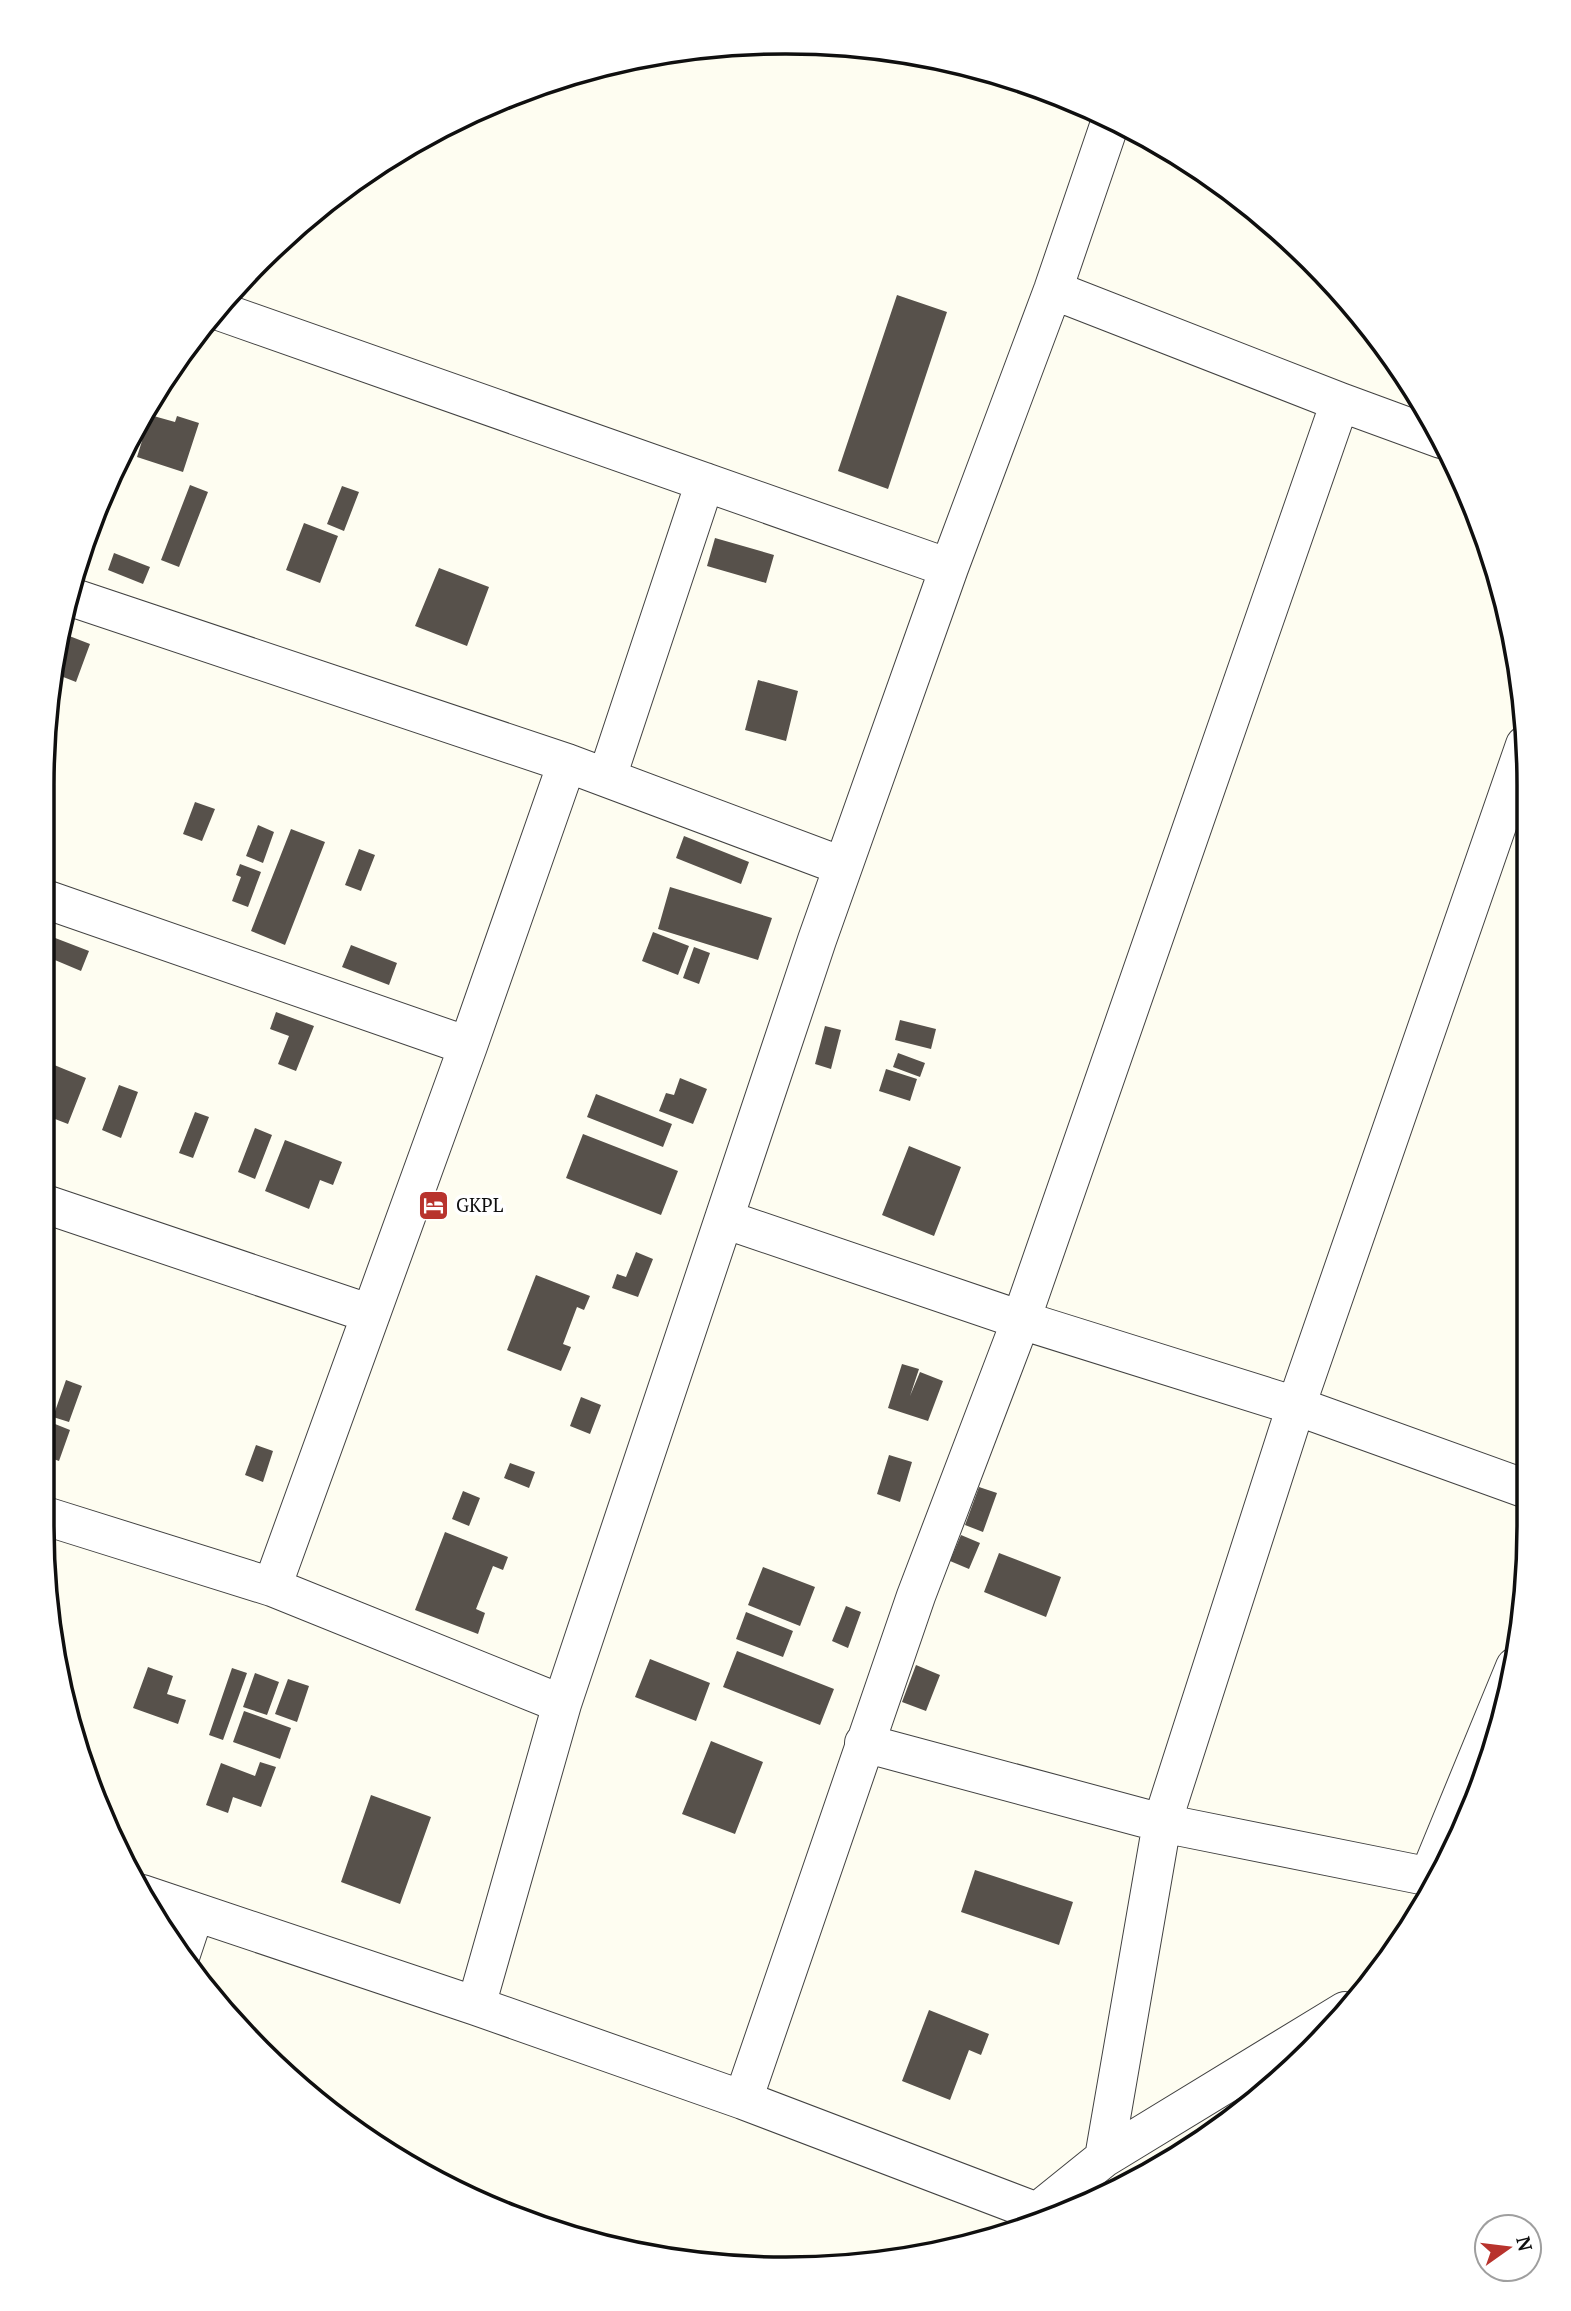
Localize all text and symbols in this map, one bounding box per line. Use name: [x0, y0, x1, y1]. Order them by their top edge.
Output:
hotel icon: GKPL: [416, 1188, 450, 1222]
place label: GKPL: [456, 1192, 504, 1217]
north arrow: [1473, 2213, 1543, 2283]
text: N: [1511, 2234, 1539, 2254]

